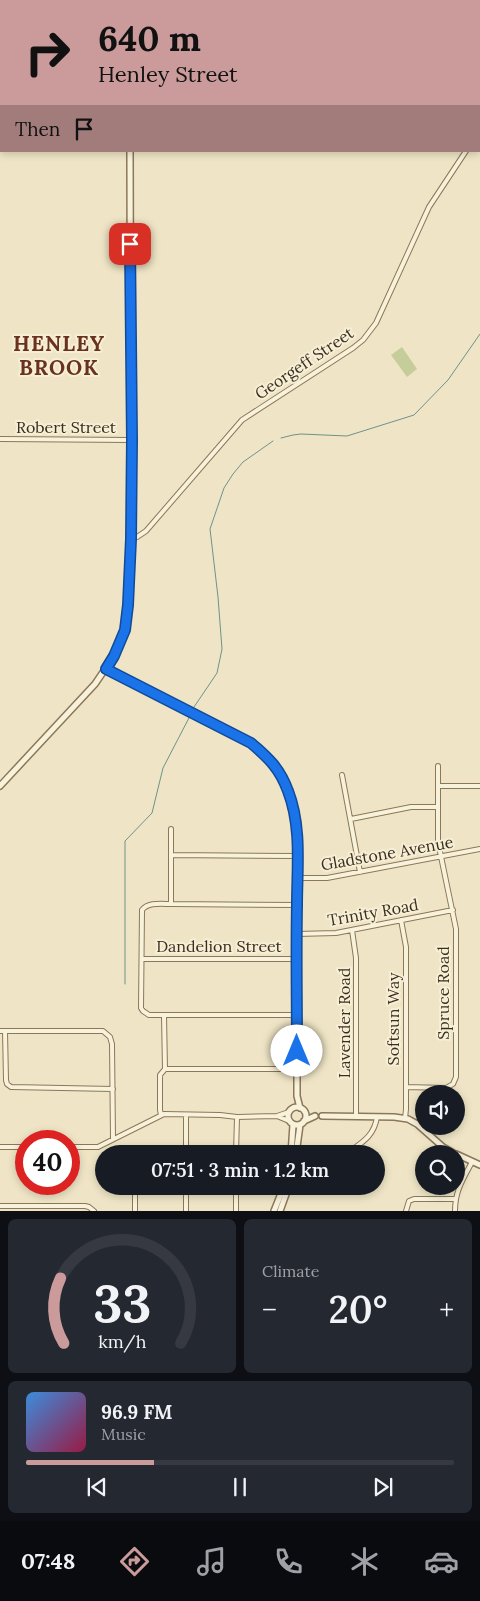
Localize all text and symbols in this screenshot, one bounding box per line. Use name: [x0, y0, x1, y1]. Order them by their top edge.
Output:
text: 640 m: [98, 16, 201, 61]
icon: right: [15, 20, 80, 85]
text: Henley Street: [98, 60, 238, 88]
icon: arrive: [70, 115, 98, 143]
text: Then: [15, 117, 60, 141]
pin: [109, 223, 151, 265]
icon: arrive: [116, 230, 144, 258]
street label: Georgeff Street: [251, 322, 358, 403]
district label: HENLEY BROOK: [13, 330, 105, 381]
street label: Robert Street: [16, 417, 117, 437]
street label: Gladstone Avenue: [319, 831, 455, 875]
street label: Trinity Road: [326, 894, 420, 930]
street label: Dandelion Street: [156, 936, 283, 956]
street label: Spruce Road: [433, 946, 453, 1040]
street label: Lavender Road: [334, 967, 354, 1078]
street label: Softsun Way: [383, 972, 403, 1065]
position arrow: [270, 1024, 322, 1076]
map controls: [415, 1085, 465, 1195]
button: sound: [415, 1085, 465, 1135]
speed limit sign: 40: [15, 1130, 80, 1195]
button: search: [415, 1145, 465, 1195]
text: 07:51 · 3 min · 1.2 km: [151, 1158, 329, 1182]
text: Climate: [262, 1261, 319, 1281]
text: 33: [93, 1270, 151, 1336]
text: 20°: [328, 1285, 388, 1333]
text: −: [262, 1292, 277, 1328]
text: +: [439, 1292, 454, 1328]
text: km/h: [98, 1330, 146, 1353]
text: 96.9 FM: [101, 1400, 173, 1424]
text: Music: [101, 1424, 146, 1444]
icon: previous: [83, 1473, 111, 1501]
icon: pause: [226, 1473, 254, 1501]
icon: next: [369, 1473, 397, 1501]
icon: directions: [117, 1544, 152, 1579]
icon: music: [194, 1544, 229, 1579]
icon: phone: [271, 1544, 306, 1579]
icon: climate: [347, 1544, 382, 1579]
icon: car: [424, 1544, 459, 1579]
text: 07:48: [21, 1547, 75, 1575]

